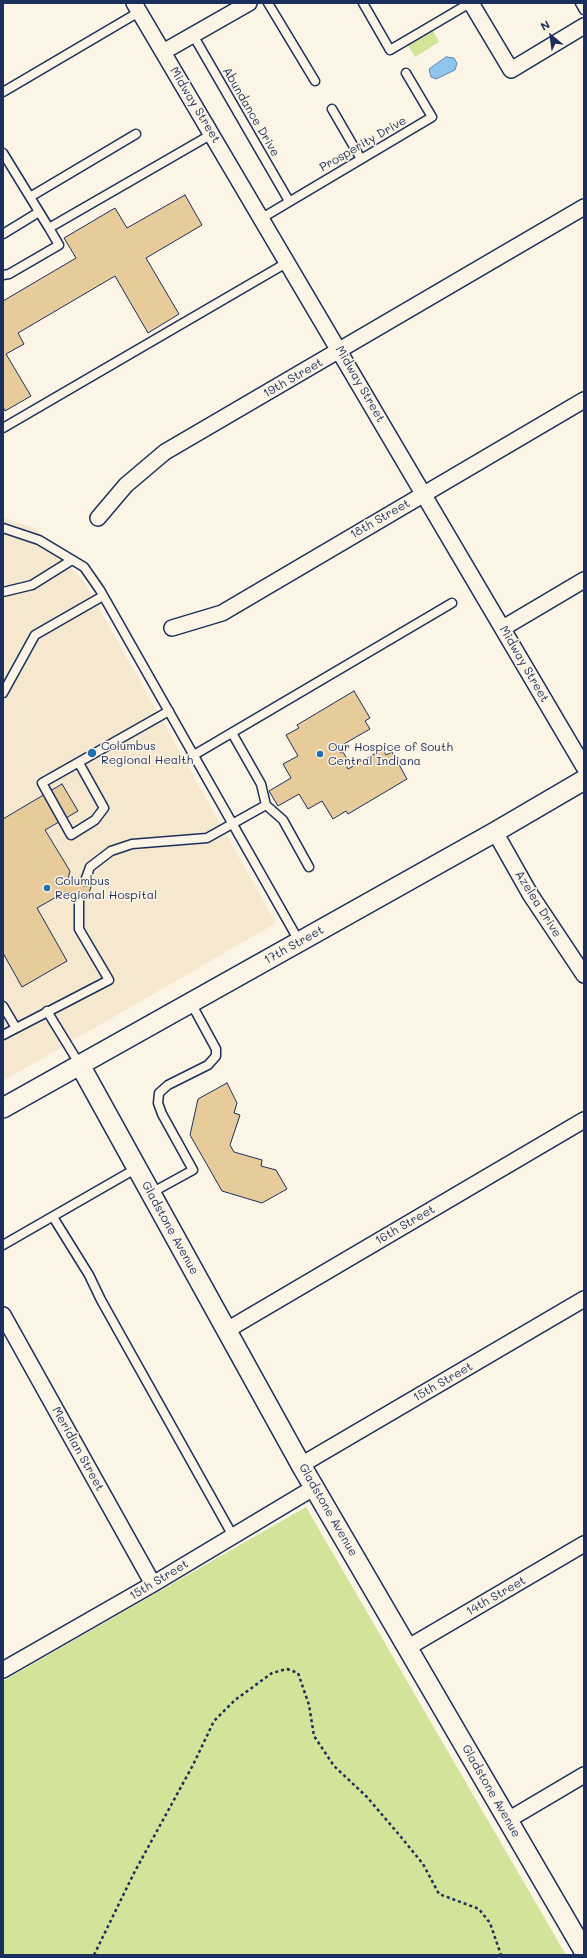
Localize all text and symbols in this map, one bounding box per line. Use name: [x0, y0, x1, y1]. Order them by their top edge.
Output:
north arrow: [531, 16, 571, 56]
text: N: [538, 16, 552, 34]
street label: Midway Street: [167, 64, 223, 146]
street label: Abundance Drive: [220, 65, 282, 159]
street label: Prosperity Drive: [317, 113, 409, 175]
street label: Midway Street: [332, 343, 388, 425]
street label: 19th Street: [261, 355, 325, 401]
street label: 18th Street: [348, 496, 412, 542]
street label: Midway Street: [496, 623, 552, 705]
place label: Columbus Regional Health: [101, 739, 193, 767]
place label: Our Hospice of South Central Indiana: [328, 740, 453, 768]
marker: Columbus Regional Health: [86, 747, 98, 759]
marker: Our Hospice of South Central Indiana: [315, 749, 325, 759]
street label: Azelea Drive: [512, 868, 564, 940]
place label: Columbus Regional Hospital: [55, 874, 157, 902]
marker: Columbus Regional Hospital: [42, 883, 52, 893]
street label: 17th Street: [262, 923, 326, 967]
street label: Gladstone Avenue: [138, 1179, 202, 1277]
street label: 16th Street: [373, 1202, 437, 1248]
street label: 15th Street: [411, 1359, 475, 1405]
street label: Meridian Street: [49, 1404, 107, 1494]
street label: Gladstone Avenue: [296, 1461, 360, 1559]
street label: 15th Street: [127, 1557, 191, 1603]
street label: 14th Street: [464, 1573, 528, 1619]
street label: Gladstone Avenue: [459, 1742, 523, 1840]

